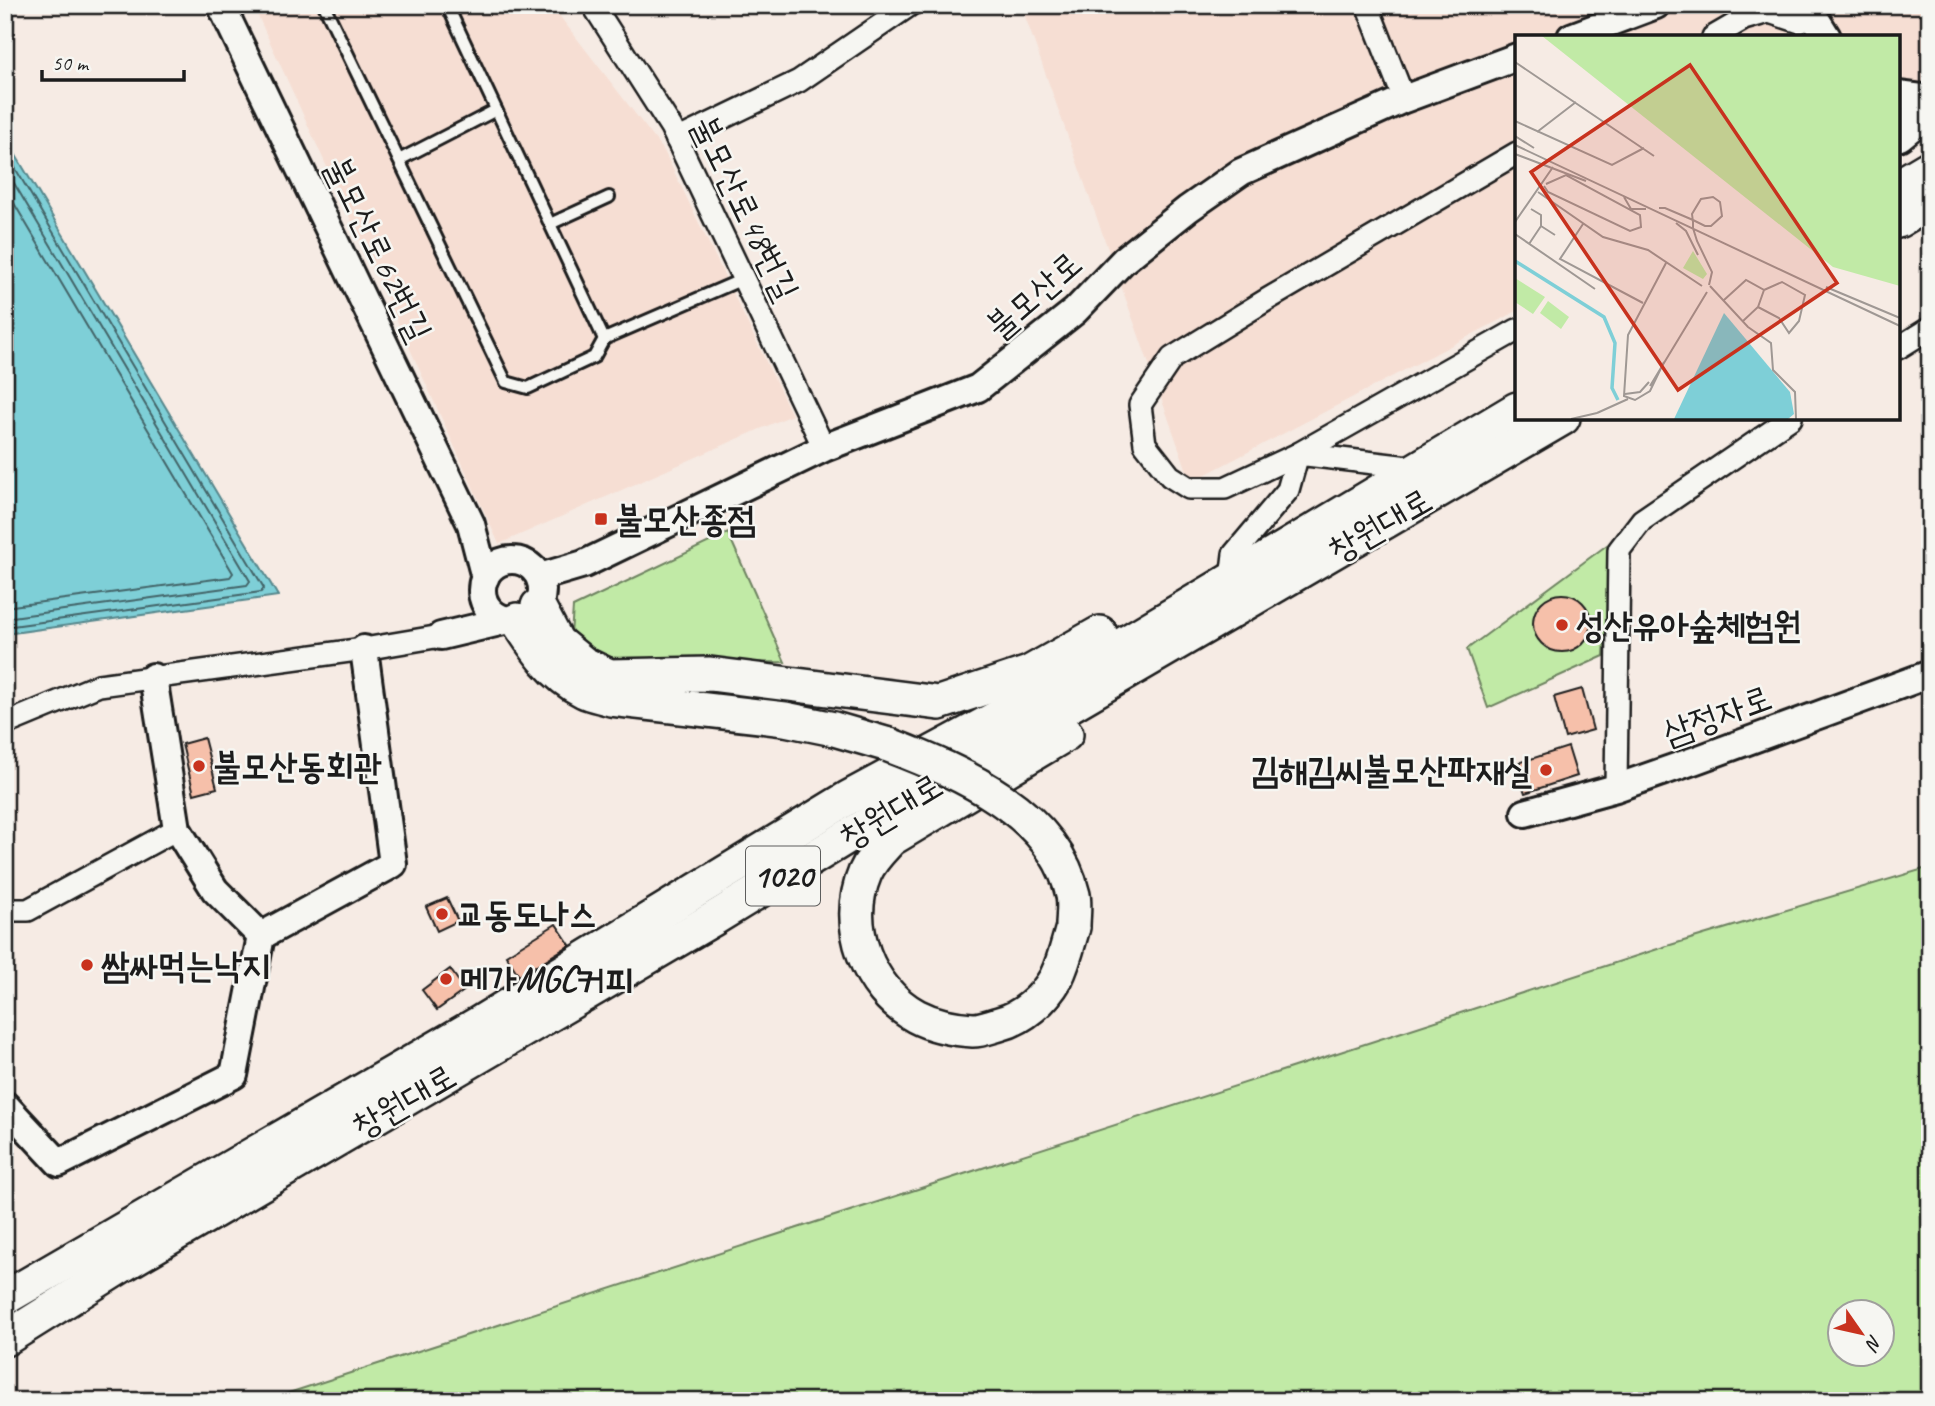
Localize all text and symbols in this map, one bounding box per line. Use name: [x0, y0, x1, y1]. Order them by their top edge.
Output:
inset map: [1515, 35, 1900, 420]
scale bar: [42, 38, 184, 82]
text: 50 m: [52, 50, 90, 76]
street label: 불모산로48번길: [681, 108, 809, 308]
street label: 불모산로62번길: [314, 149, 442, 349]
street label: 불모산로: [977, 241, 1091, 349]
street label: 창원대로: [1320, 477, 1440, 573]
place label: 불모산종점: [615, 497, 756, 542]
marker: 불모산종점: [593, 511, 609, 527]
place label: 성산유아숲체험원: [1576, 603, 1801, 648]
marker: 성산유아숲체험원: [1554, 617, 1570, 633]
street label: 삼정자로: [1656, 675, 1778, 755]
place label: 불모산동회관: [213, 744, 382, 789]
place label: 김해김씨불모산파재실: [1250, 748, 1532, 793]
marker: 불모산동회관: [191, 758, 207, 774]
marker: 김해김씨불모산파재실: [1538, 762, 1554, 778]
street label: 창원대로: [831, 763, 951, 859]
road number: 1020: [746, 846, 820, 906]
place label: 교동도나스: [456, 892, 597, 937]
marker: 교동도나스: [434, 906, 450, 922]
place label: 쌈싸먹는낙지: [101, 943, 270, 988]
marker: 쌈싸먹는낙지: [79, 957, 95, 973]
place label: 메가MGC커피: [460, 957, 633, 1002]
marker: 메가MGC커피: [438, 971, 454, 987]
street label: 창원대로: [344, 1053, 464, 1149]
north arrow: [1826, 1298, 1896, 1368]
text: N: [1859, 1330, 1888, 1356]

